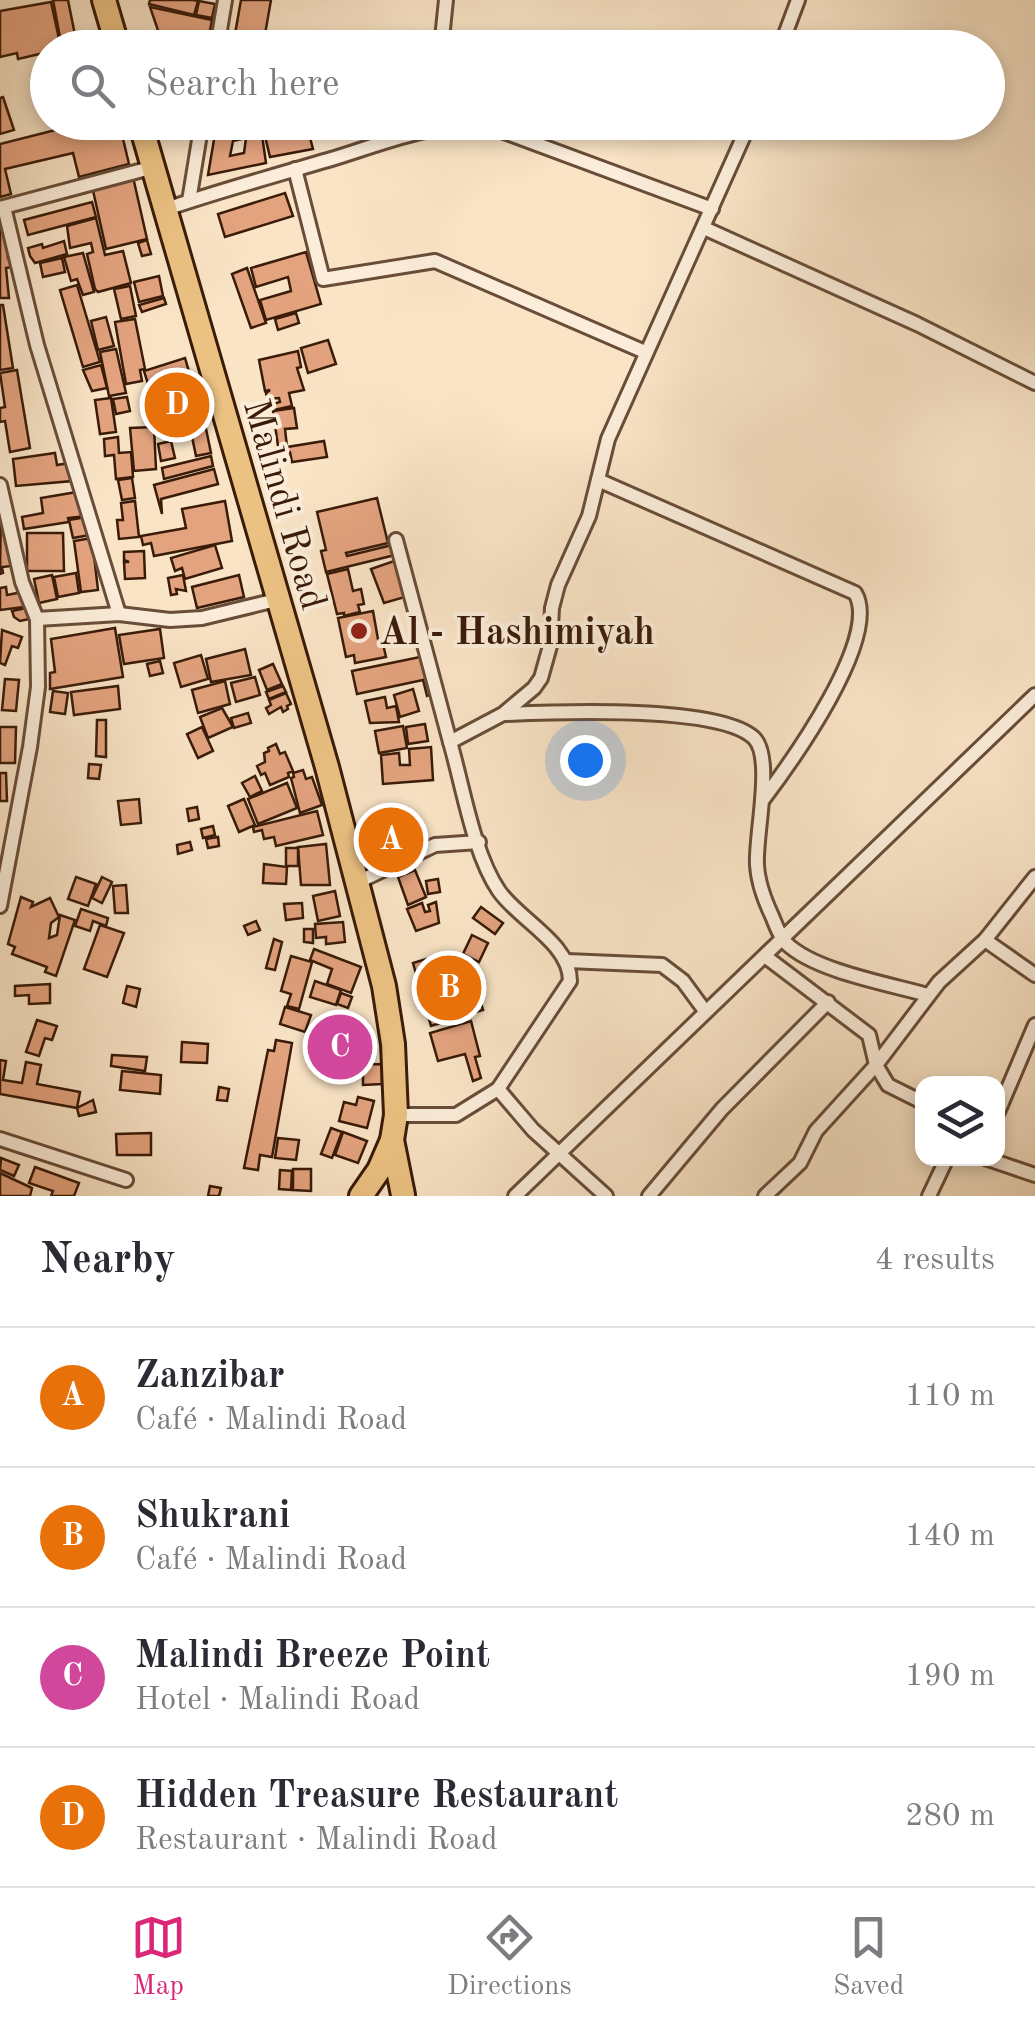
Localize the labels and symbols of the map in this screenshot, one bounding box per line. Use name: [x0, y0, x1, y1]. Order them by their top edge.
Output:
pin: D: [144, 368, 210, 442]
street label: Malindi Road: [235, 395, 331, 614]
place label: Al - Hashimiyah: [379, 615, 655, 653]
marker: Al - Hashimiyah: [348, 620, 370, 642]
your location: [560, 735, 611, 786]
pin: A: [358, 802, 424, 878]
pin: B: [416, 950, 482, 1026]
pin: C: [308, 1010, 372, 1084]

